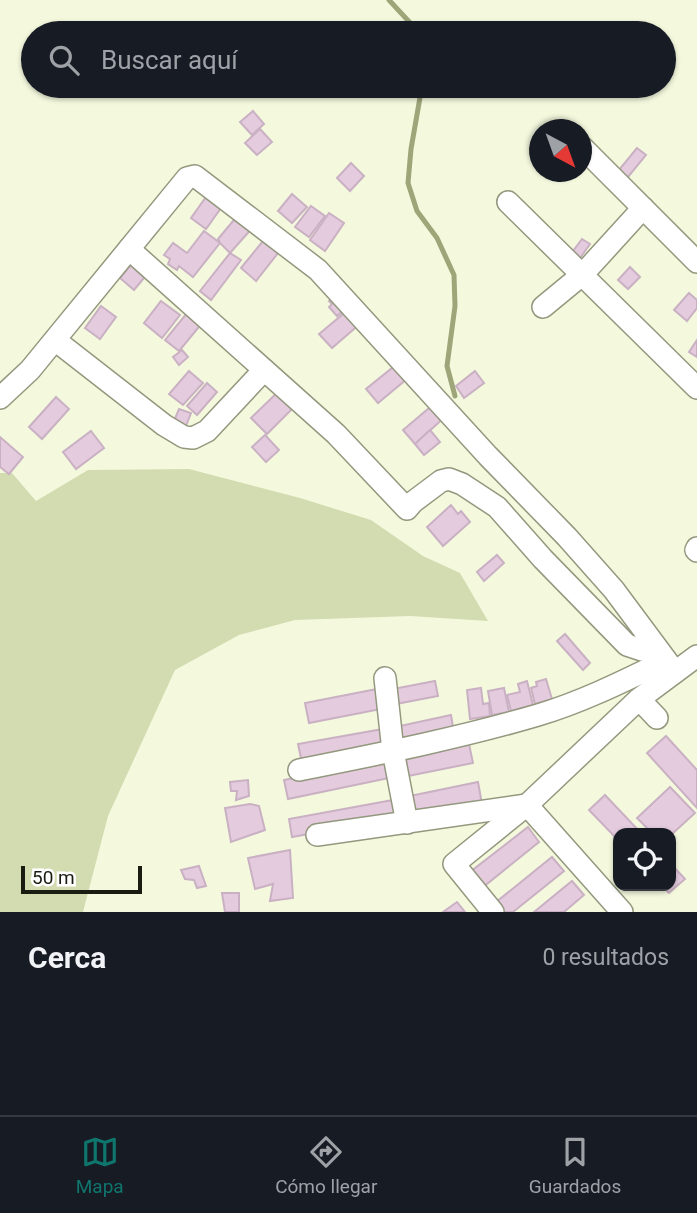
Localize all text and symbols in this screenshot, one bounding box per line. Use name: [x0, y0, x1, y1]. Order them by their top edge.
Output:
search box: [21, 21, 676, 98]
icon: search: [45, 41, 83, 79]
text: Buscar aquí: [101, 45, 238, 75]
north arrow: [529, 119, 592, 182]
map controls: [613, 828, 676, 891]
button: locate: [613, 828, 676, 891]
scale bar: [21, 863, 142, 895]
text: 50 m: [32, 866, 75, 889]
text: Cerca: [28, 940, 106, 975]
text: 0 resultados: [542, 944, 669, 971]
tab: Mapa: [76, 1133, 124, 1198]
tab: Cómo llegar: [275, 1133, 377, 1198]
tab: Guardados: [529, 1133, 621, 1198]

